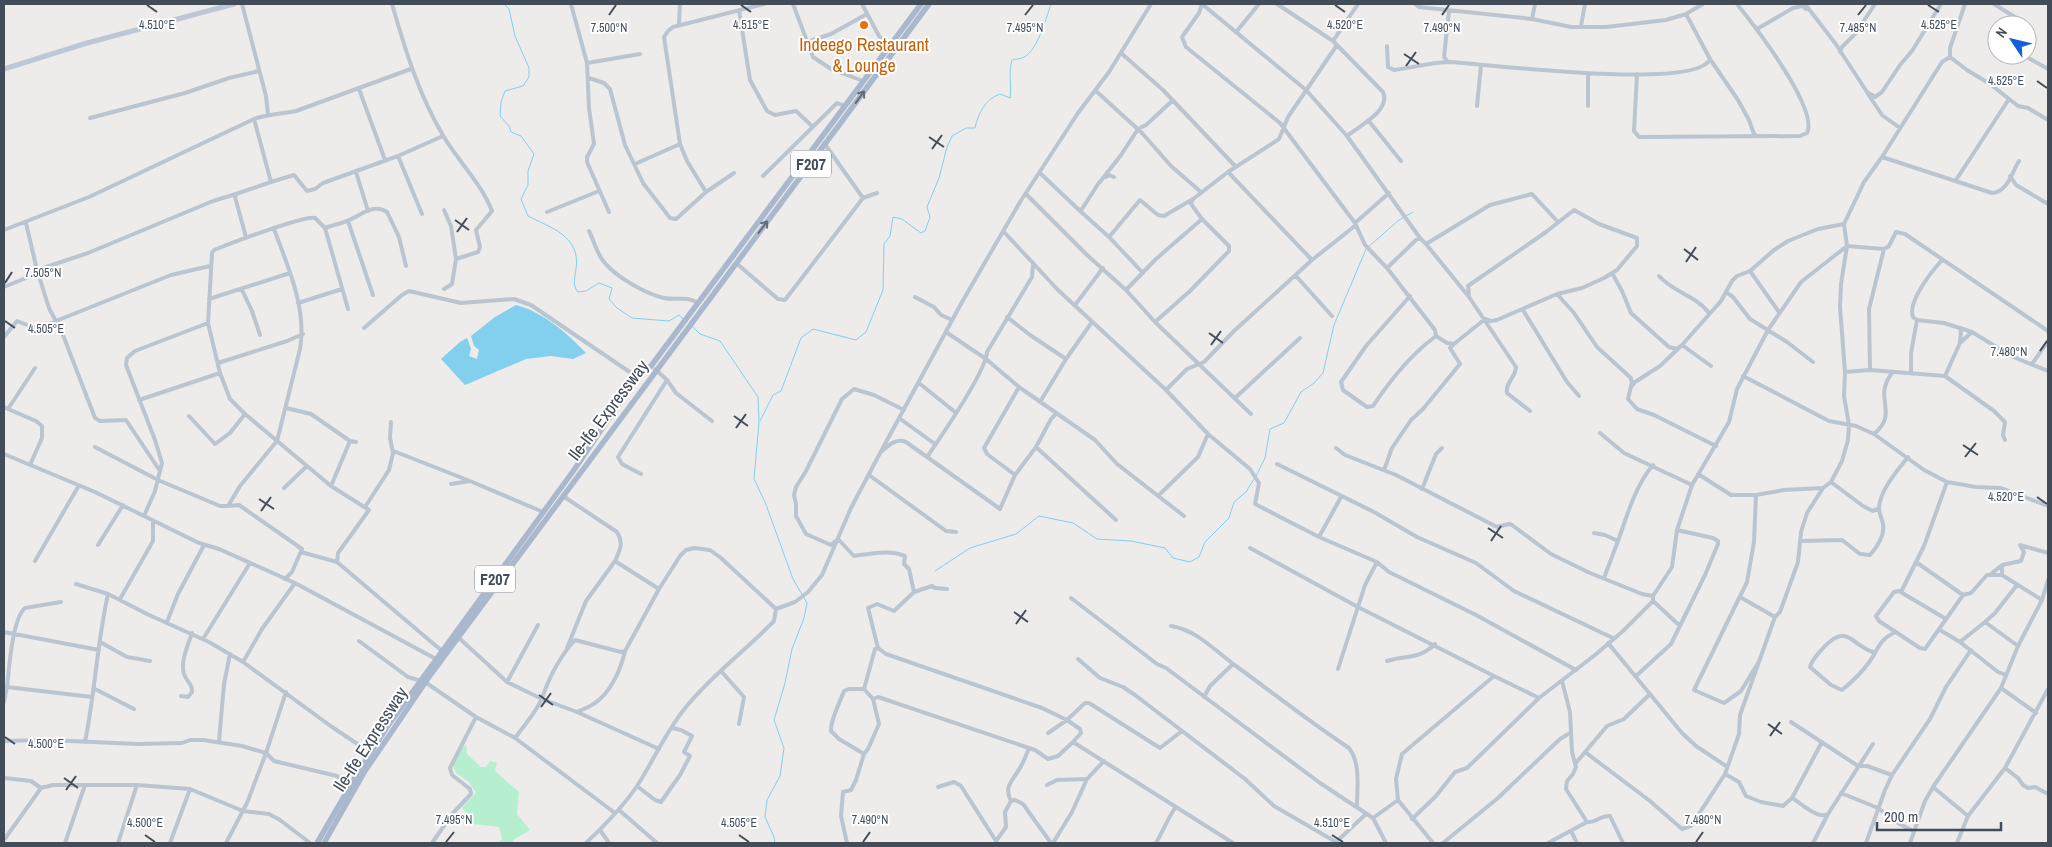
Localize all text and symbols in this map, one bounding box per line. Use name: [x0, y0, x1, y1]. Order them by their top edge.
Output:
north arrow: [1987, 15, 2037, 65]
text: 4.510°E: [139, 17, 175, 33]
text: 4.515°E: [733, 17, 769, 33]
text: 4.520°E: [1327, 17, 1363, 33]
text: 4.525°E: [1921, 17, 1957, 33]
marker: Indeego Restaurant & Lounge: [858, 19, 870, 31]
text: 7.500°N: [591, 20, 627, 36]
text: 7.495°N: [1007, 20, 1043, 36]
text: 7.490°N: [1424, 20, 1460, 36]
text: 7.485°N: [1840, 20, 1876, 36]
text: N: [1992, 24, 2011, 41]
place label: Indeego Restaurant & Lounge: [799, 32, 929, 78]
text: 4.525°E: [1988, 73, 2024, 89]
one-way arrow: [855, 90, 865, 104]
road number: F207: [791, 150, 831, 178]
one-way arrow: [758, 220, 768, 234]
text: 7.505°N: [25, 265, 61, 281]
text: 4.505°E: [28, 321, 64, 337]
text: 7.480°N: [1991, 344, 2027, 360]
street label: Ile-Ife Expressway: [562, 354, 655, 466]
text: 4.520°E: [1988, 489, 2024, 505]
road number: F207: [475, 566, 515, 592]
street label: Ile-Ife Expressway: [327, 681, 414, 796]
text: 4.500°E: [28, 736, 64, 752]
scale bar: [1877, 800, 2001, 832]
text: 200 m: [1884, 806, 1918, 827]
text: 7.495°N: [436, 812, 472, 828]
text: 7.490°N: [852, 812, 888, 828]
text: 7.480°N: [1685, 812, 1721, 828]
text: 4.500°E: [127, 815, 163, 831]
text: 4.505°E: [721, 815, 757, 831]
text: 4.510°E: [1314, 815, 1350, 831]

